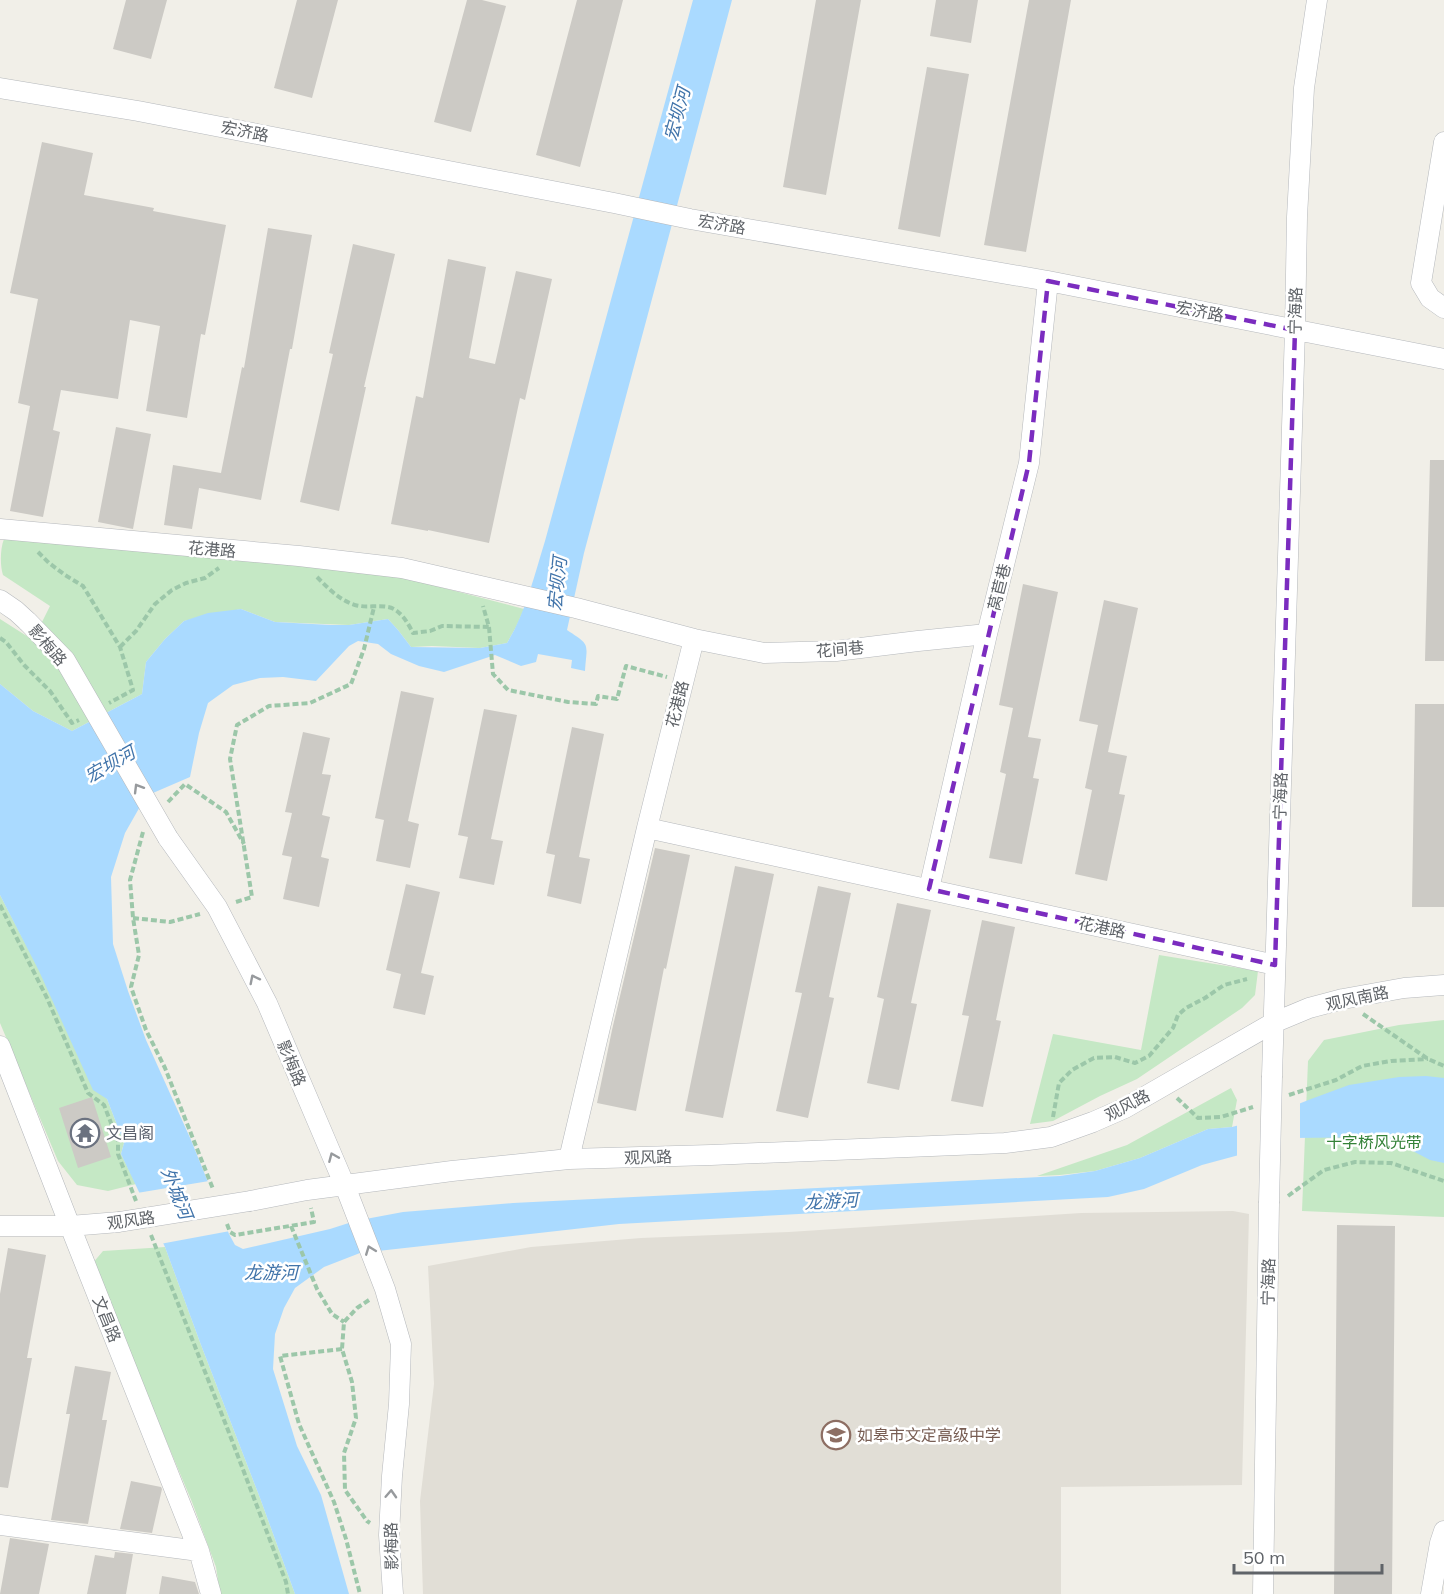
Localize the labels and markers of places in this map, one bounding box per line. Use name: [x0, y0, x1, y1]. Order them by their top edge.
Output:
temple icon: 文昌阁: [69, 1117, 101, 1149]
place label: 文昌阁: [106, 1123, 154, 1143]
school or university icon: 如皋市文定高级中学: [820, 1419, 852, 1451]
place label: 如皋市文定高级中学: [857, 1425, 1001, 1445]

